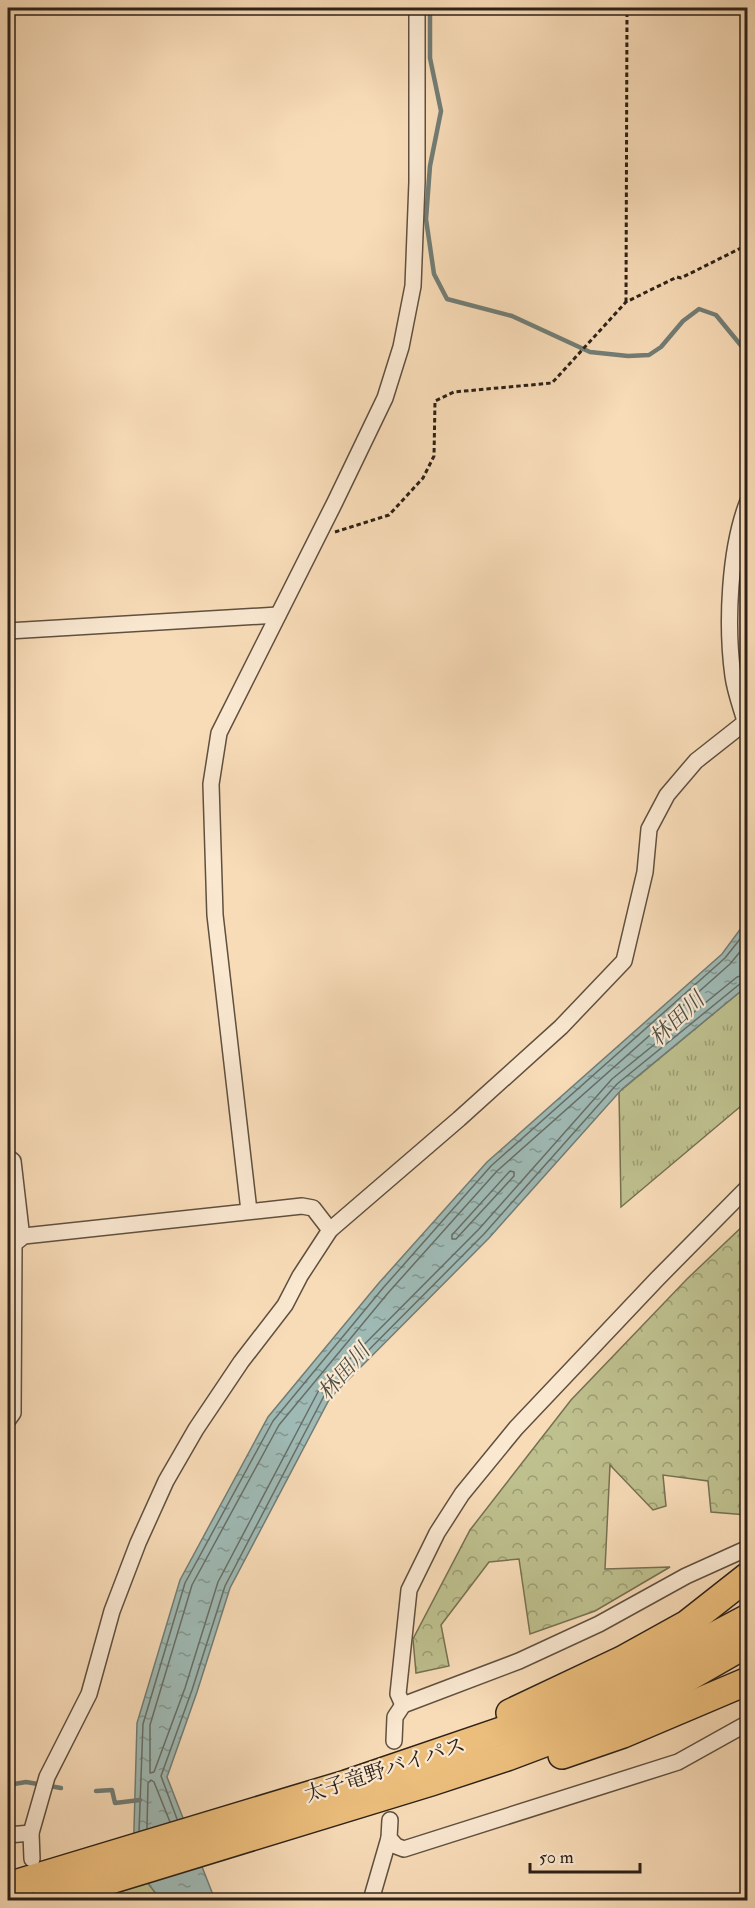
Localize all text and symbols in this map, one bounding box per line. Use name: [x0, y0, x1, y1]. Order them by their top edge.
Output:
water label: 林田川: [644, 985, 712, 1052]
water label: 林田川: [312, 1336, 378, 1406]
street label: 太子竜野バイパス: [301, 1731, 469, 1809]
scale bar: [530, 1836, 640, 1874]
text: 50 m: [539, 1846, 574, 1869]

